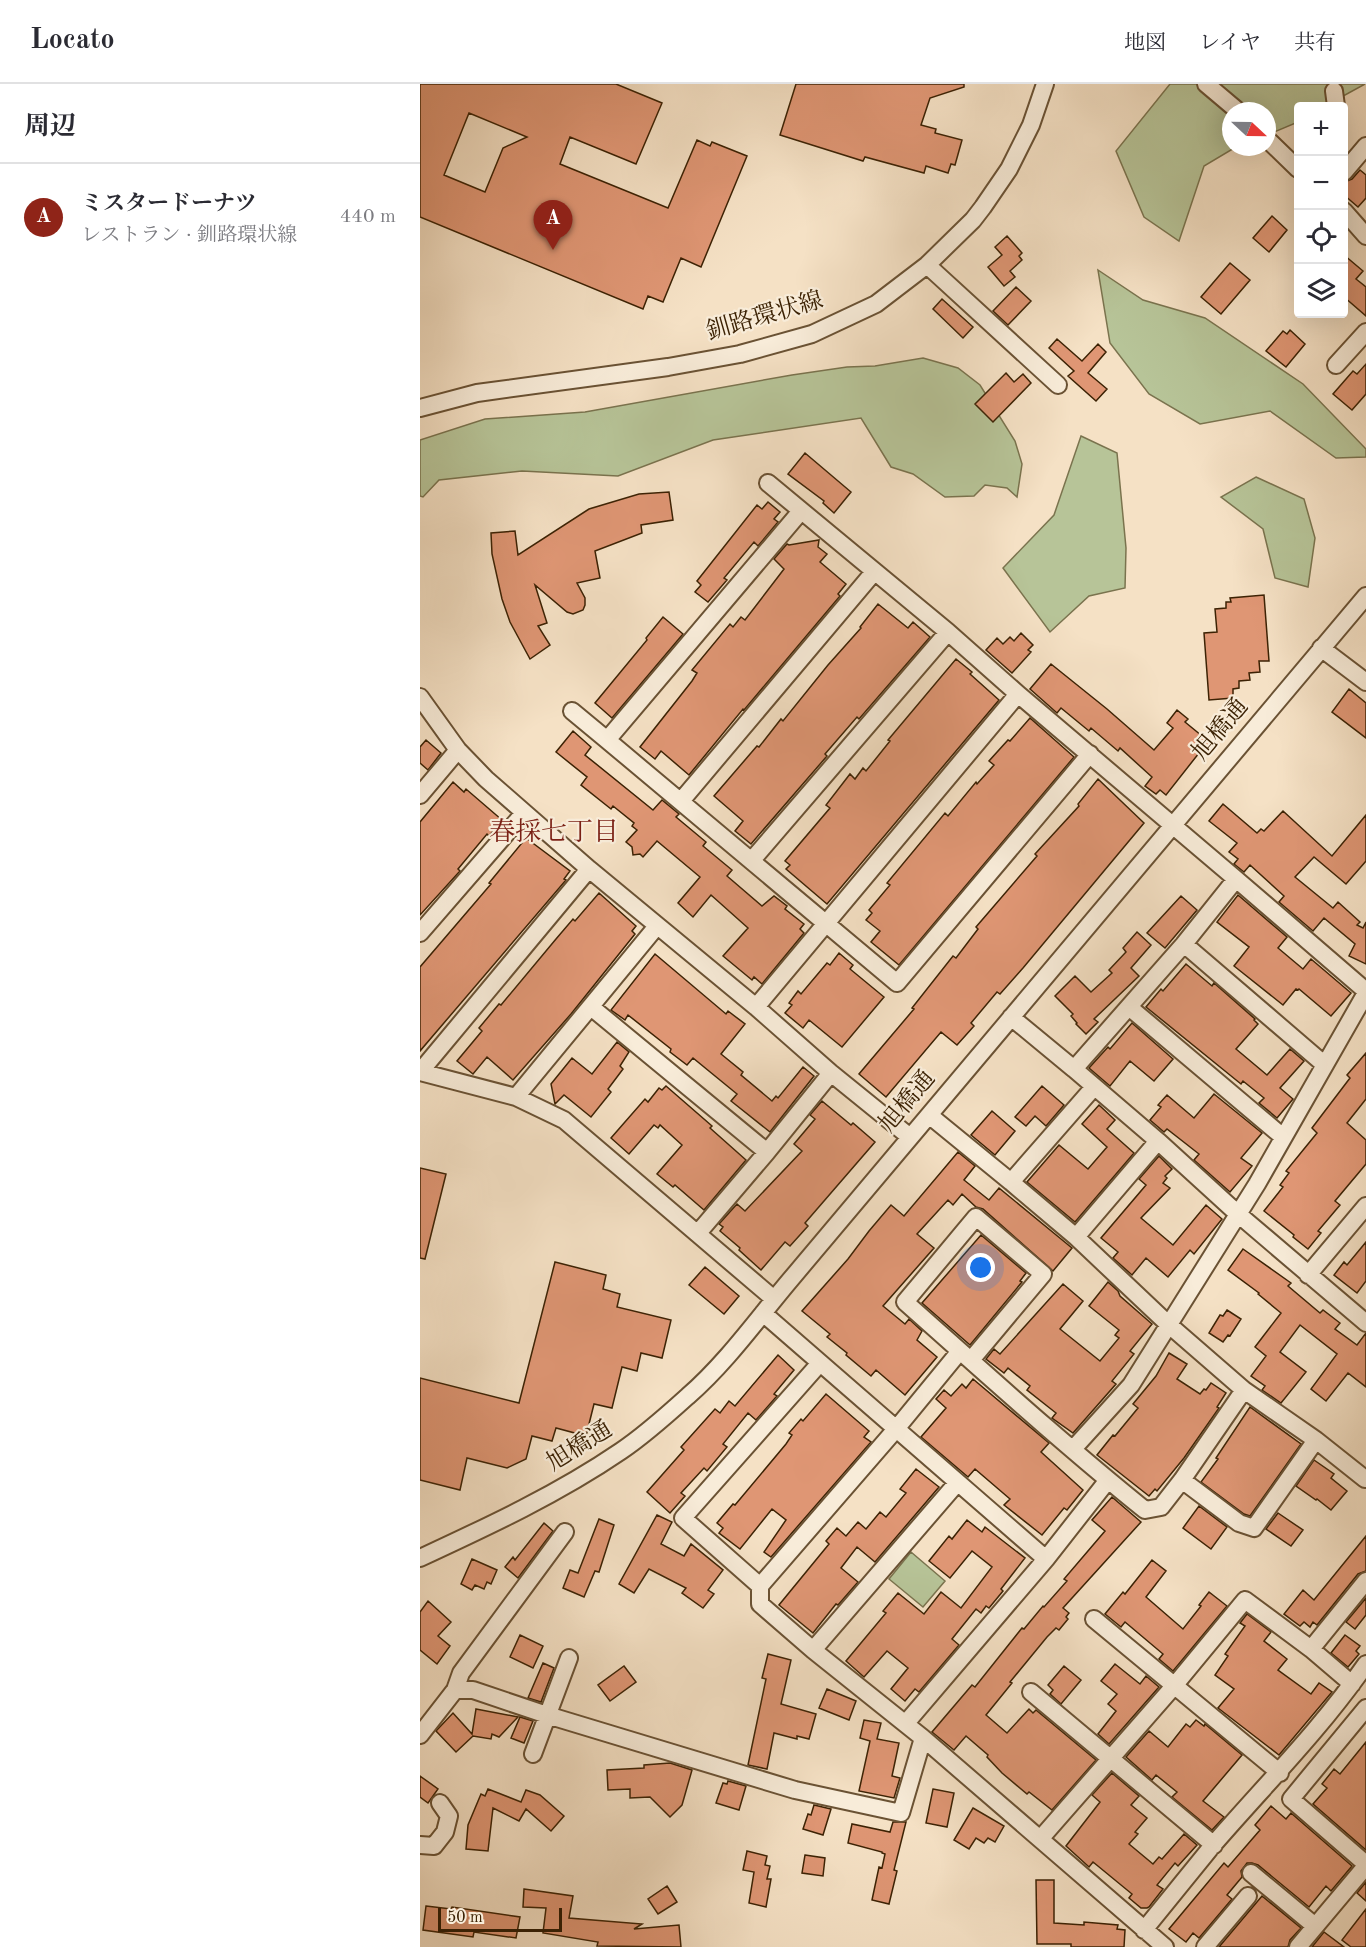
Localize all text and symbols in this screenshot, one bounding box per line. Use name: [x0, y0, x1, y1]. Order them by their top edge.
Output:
text: Locato: [30, 27, 115, 55]
text: 地図: [1124, 33, 1166, 54]
text: レイヤ: [1199, 33, 1261, 54]
text: 共有: [1294, 33, 1336, 54]
north arrow: [1222, 102, 1276, 156]
map controls: [1294, 102, 1348, 318]
button: +: [1294, 102, 1348, 156]
text: 周辺: [24, 114, 76, 140]
button: −: [1294, 156, 1348, 210]
text: ミスタードーナツ: [81, 193, 257, 215]
pin: A: [534, 200, 572, 250]
text: A: [36, 207, 51, 227]
text: 440 m: [340, 207, 396, 227]
button: locate: [1294, 210, 1348, 264]
text: レストラン · 釧路環状線: [81, 226, 297, 246]
button: layers: [1294, 264, 1348, 318]
street label: 釧路環状線: [703, 286, 826, 345]
street label: 旭橋通: [1186, 693, 1253, 765]
district label: 春採七丁目: [489, 818, 619, 846]
street label: 旭橋通: [873, 1065, 940, 1137]
your location: [966, 1253, 995, 1282]
street label: 旭橋通: [542, 1415, 617, 1476]
scale bar: [438, 1905, 562, 1932]
text: 50 m: [447, 1910, 483, 1926]

